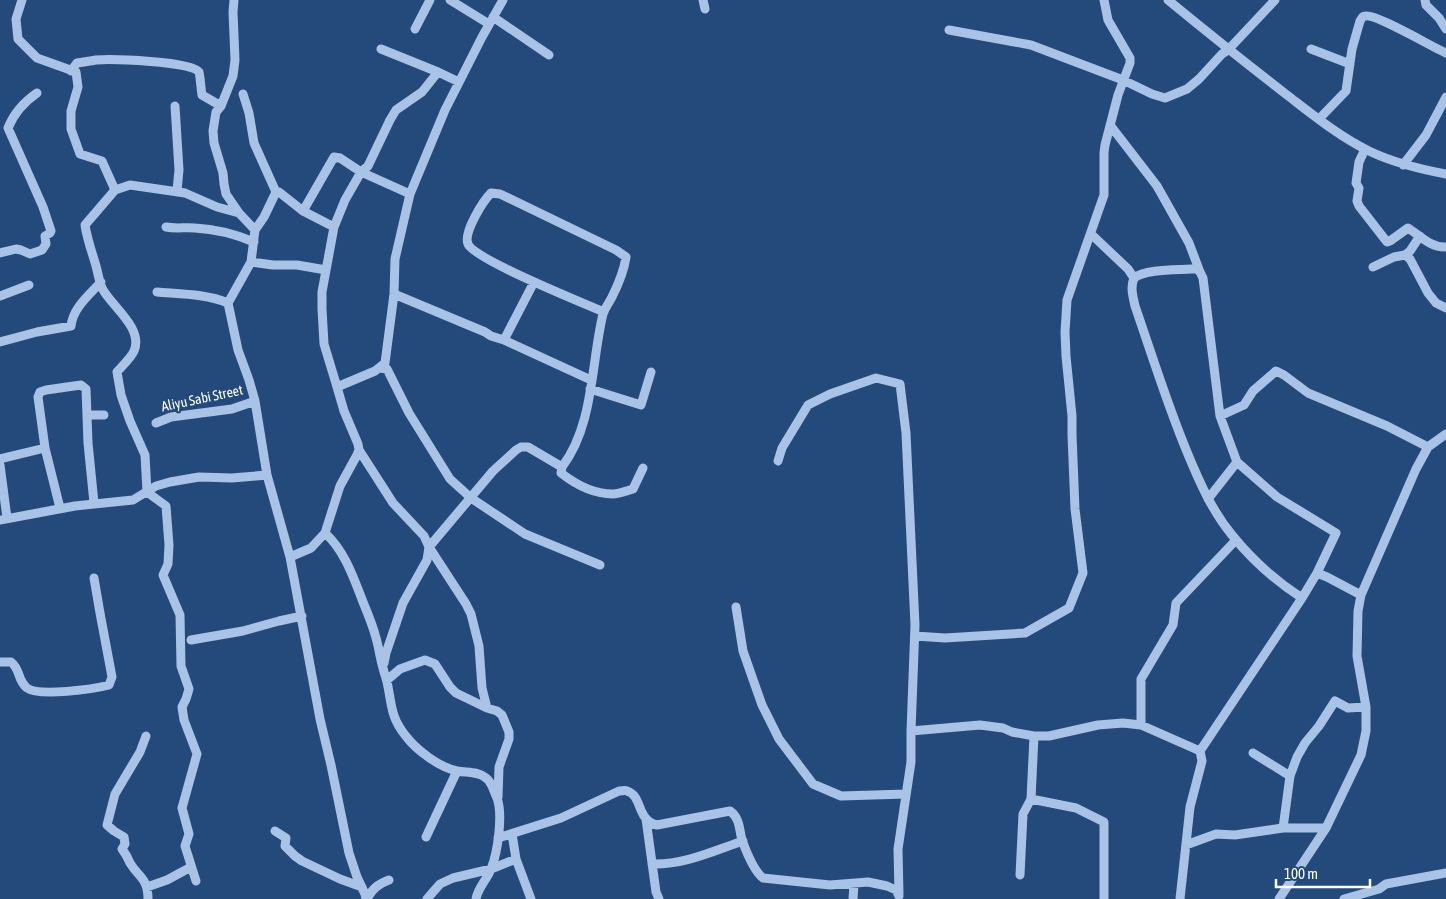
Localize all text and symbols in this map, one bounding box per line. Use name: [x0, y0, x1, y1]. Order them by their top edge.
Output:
street label: Aliyu Sabi Street: [160, 382, 244, 414]
scale bar: [1276, 856, 1370, 888]
text: 100 m: [1284, 865, 1318, 882]

